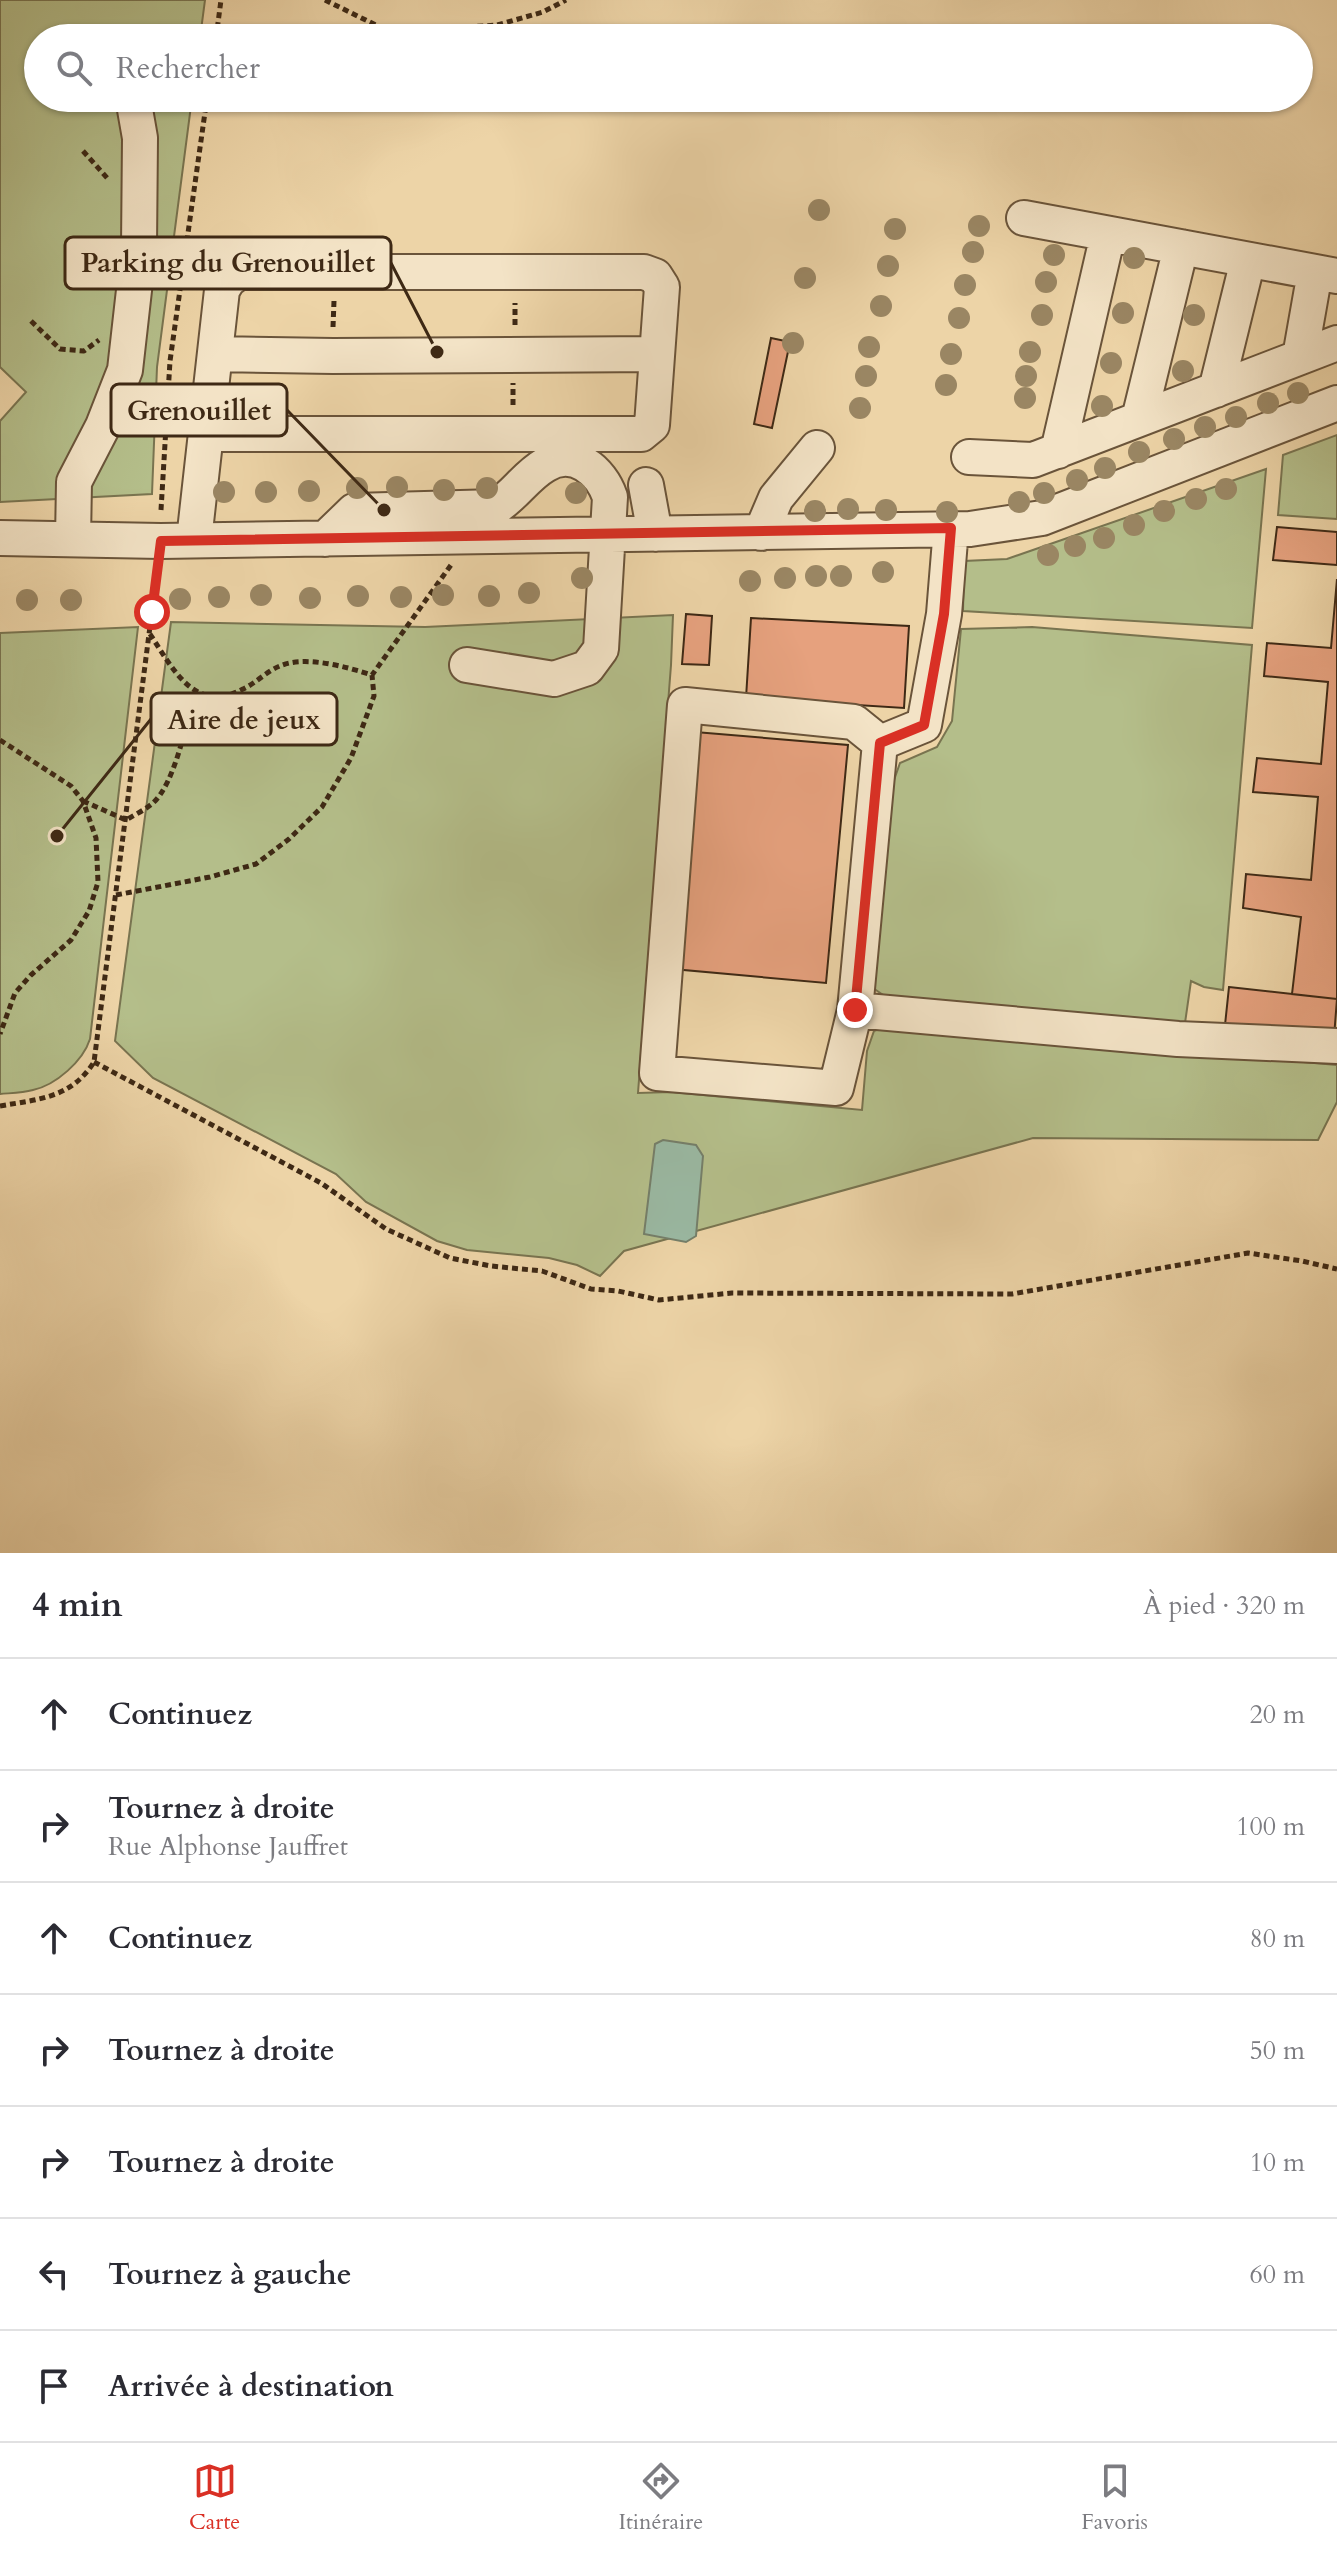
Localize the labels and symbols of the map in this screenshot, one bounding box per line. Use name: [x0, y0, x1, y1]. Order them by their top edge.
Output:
callout: Parking du Grenouillet: [65, 237, 391, 289]
text: Parking du Grenouillet: [81, 244, 375, 282]
callout: Grenouillet: [111, 384, 287, 436]
text: Grenouillet: [127, 392, 271, 430]
route start: [134, 594, 170, 630]
callout: Aire de jeux: [151, 693, 337, 745]
text: Aire de jeux: [167, 701, 321, 739]
route end: [837, 992, 873, 1028]

